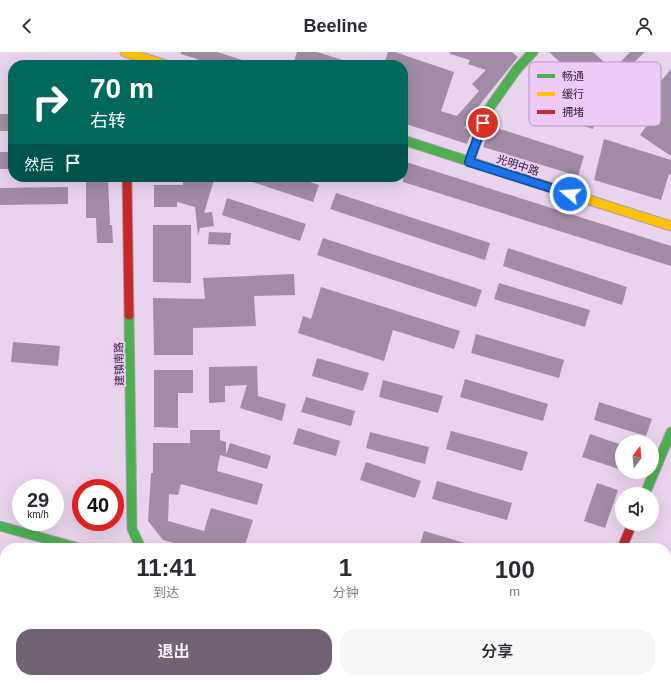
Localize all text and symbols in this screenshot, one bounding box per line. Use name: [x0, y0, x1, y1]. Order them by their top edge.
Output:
icon: back: [16, 15, 38, 37]
icon: person: [633, 15, 655, 37]
text: Beeline: [303, 16, 368, 36]
legend: [529, 62, 661, 126]
text: 畅通: [562, 70, 584, 82]
text: 70 m: [90, 73, 154, 104]
icon: right: [24, 76, 76, 128]
text: 缓行: [562, 88, 584, 100]
pin: [466, 106, 500, 140]
text: 拥堵: [562, 106, 584, 118]
text: 右转: [90, 111, 126, 131]
icon: arrive: [472, 112, 494, 134]
icon: arrive: [62, 152, 84, 174]
street label: 光明中路: [495, 152, 541, 178]
text: 然后: [24, 156, 54, 173]
position arrow: [549, 173, 591, 215]
street label: 建镇南路: [113, 342, 125, 386]
north arrow: [615, 435, 659, 479]
map controls: [615, 435, 659, 531]
speed limit sign: 40: [72, 479, 124, 531]
button: sound: [615, 487, 659, 531]
text: 29: [27, 489, 49, 511]
text: km/h: [27, 509, 49, 520]
text: 11:41: [136, 554, 196, 581]
text: 1: [339, 554, 352, 581]
text: 100: [495, 556, 535, 583]
text: m: [509, 584, 520, 599]
text: 到达: [153, 585, 179, 600]
text: 分钟: [333, 585, 359, 600]
button: 退出: [16, 629, 332, 675]
button: 分享: [340, 629, 655, 675]

